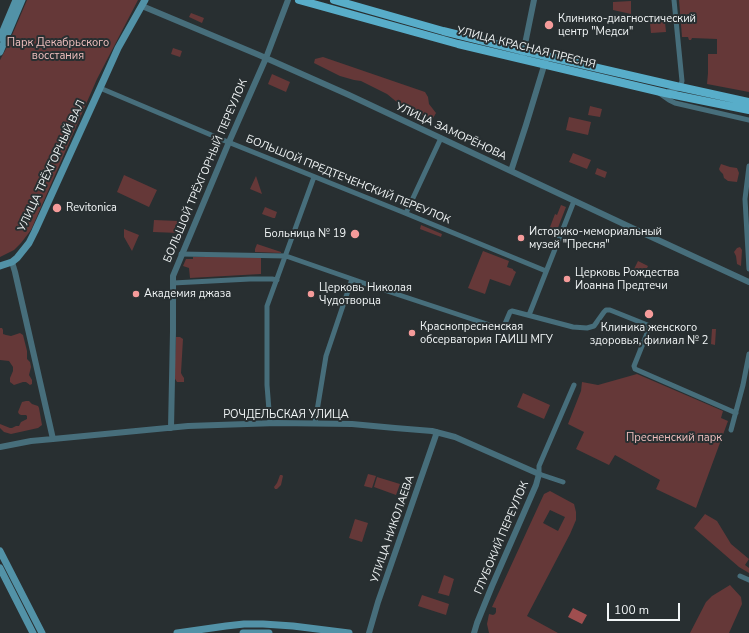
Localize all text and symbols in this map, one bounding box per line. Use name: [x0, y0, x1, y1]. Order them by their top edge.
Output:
place label: Клинико-диагностический центр "Медси": [558, 12, 696, 38]
marker: Клинико-диагностический центр "Медси": [543, 19, 555, 31]
street label: УЛИЦА КРАСНАЯ ПРЕСНЯ: [455, 24, 597, 72]
park label: Парк Декабрьского восстания: [7, 36, 109, 62]
street label: БОЛЬШОЙ ТРЁХГОРНЫЙ ПЕРЕУЛОК: [161, 77, 251, 265]
street label: УЛИЦА ТРЁХГОРНЫЙ ВАЛ: [16, 98, 88, 234]
street label: УЛИЦА ЗАМОРЁНОВА: [393, 100, 509, 164]
street label: БОЛЬШОЙ ПРЕДТЕЧЕНСКИЙ ПЕРЕУЛОК: [244, 133, 452, 227]
place label: Revitonica: [66, 201, 117, 215]
marker: Revitonica: [51, 202, 63, 214]
place label: Историко-мемориальный музей "Пресня": [529, 225, 662, 251]
place label: Больница № 19: [264, 227, 346, 241]
marker: Больница № 19: [349, 228, 361, 240]
marker: Историко-мемориальный музей "Пресня": [516, 233, 526, 243]
place label: Церковь Рождества Иоанна Предтечи: [575, 266, 679, 292]
marker: Церковь Рождества Иоанна Предтечи: [562, 274, 572, 284]
place label: Церковь Николая Чудотворца: [319, 281, 412, 307]
place label: Академия джаза: [144, 287, 231, 301]
marker: Академия джаза: [131, 289, 141, 299]
marker: Церковь Николая Чудотворца: [306, 289, 316, 299]
marker: Клиника женского здоровья, филиал № 2: [643, 308, 655, 320]
place label: Краснопресненская обсерватория ГАИШ МГУ: [420, 320, 553, 346]
place label: Клиника женского здоровья, филиал № 2: [590, 321, 708, 347]
marker: Краснопресненская обсерватория ГАИШ МГУ: [407, 328, 417, 338]
street label: РОЧДЕЛЬСКАЯ УЛИЦА: [223, 408, 349, 422]
park label: Пресненский парк: [626, 431, 722, 445]
street label: УЛИЦА НИКОЛАЕВА: [368, 474, 418, 584]
street label: ГЛУБОКИЙ ПЕРЕУЛОК: [472, 479, 532, 597]
scale bar: [609, 595, 682, 621]
text: 100 m: [614, 602, 649, 618]

